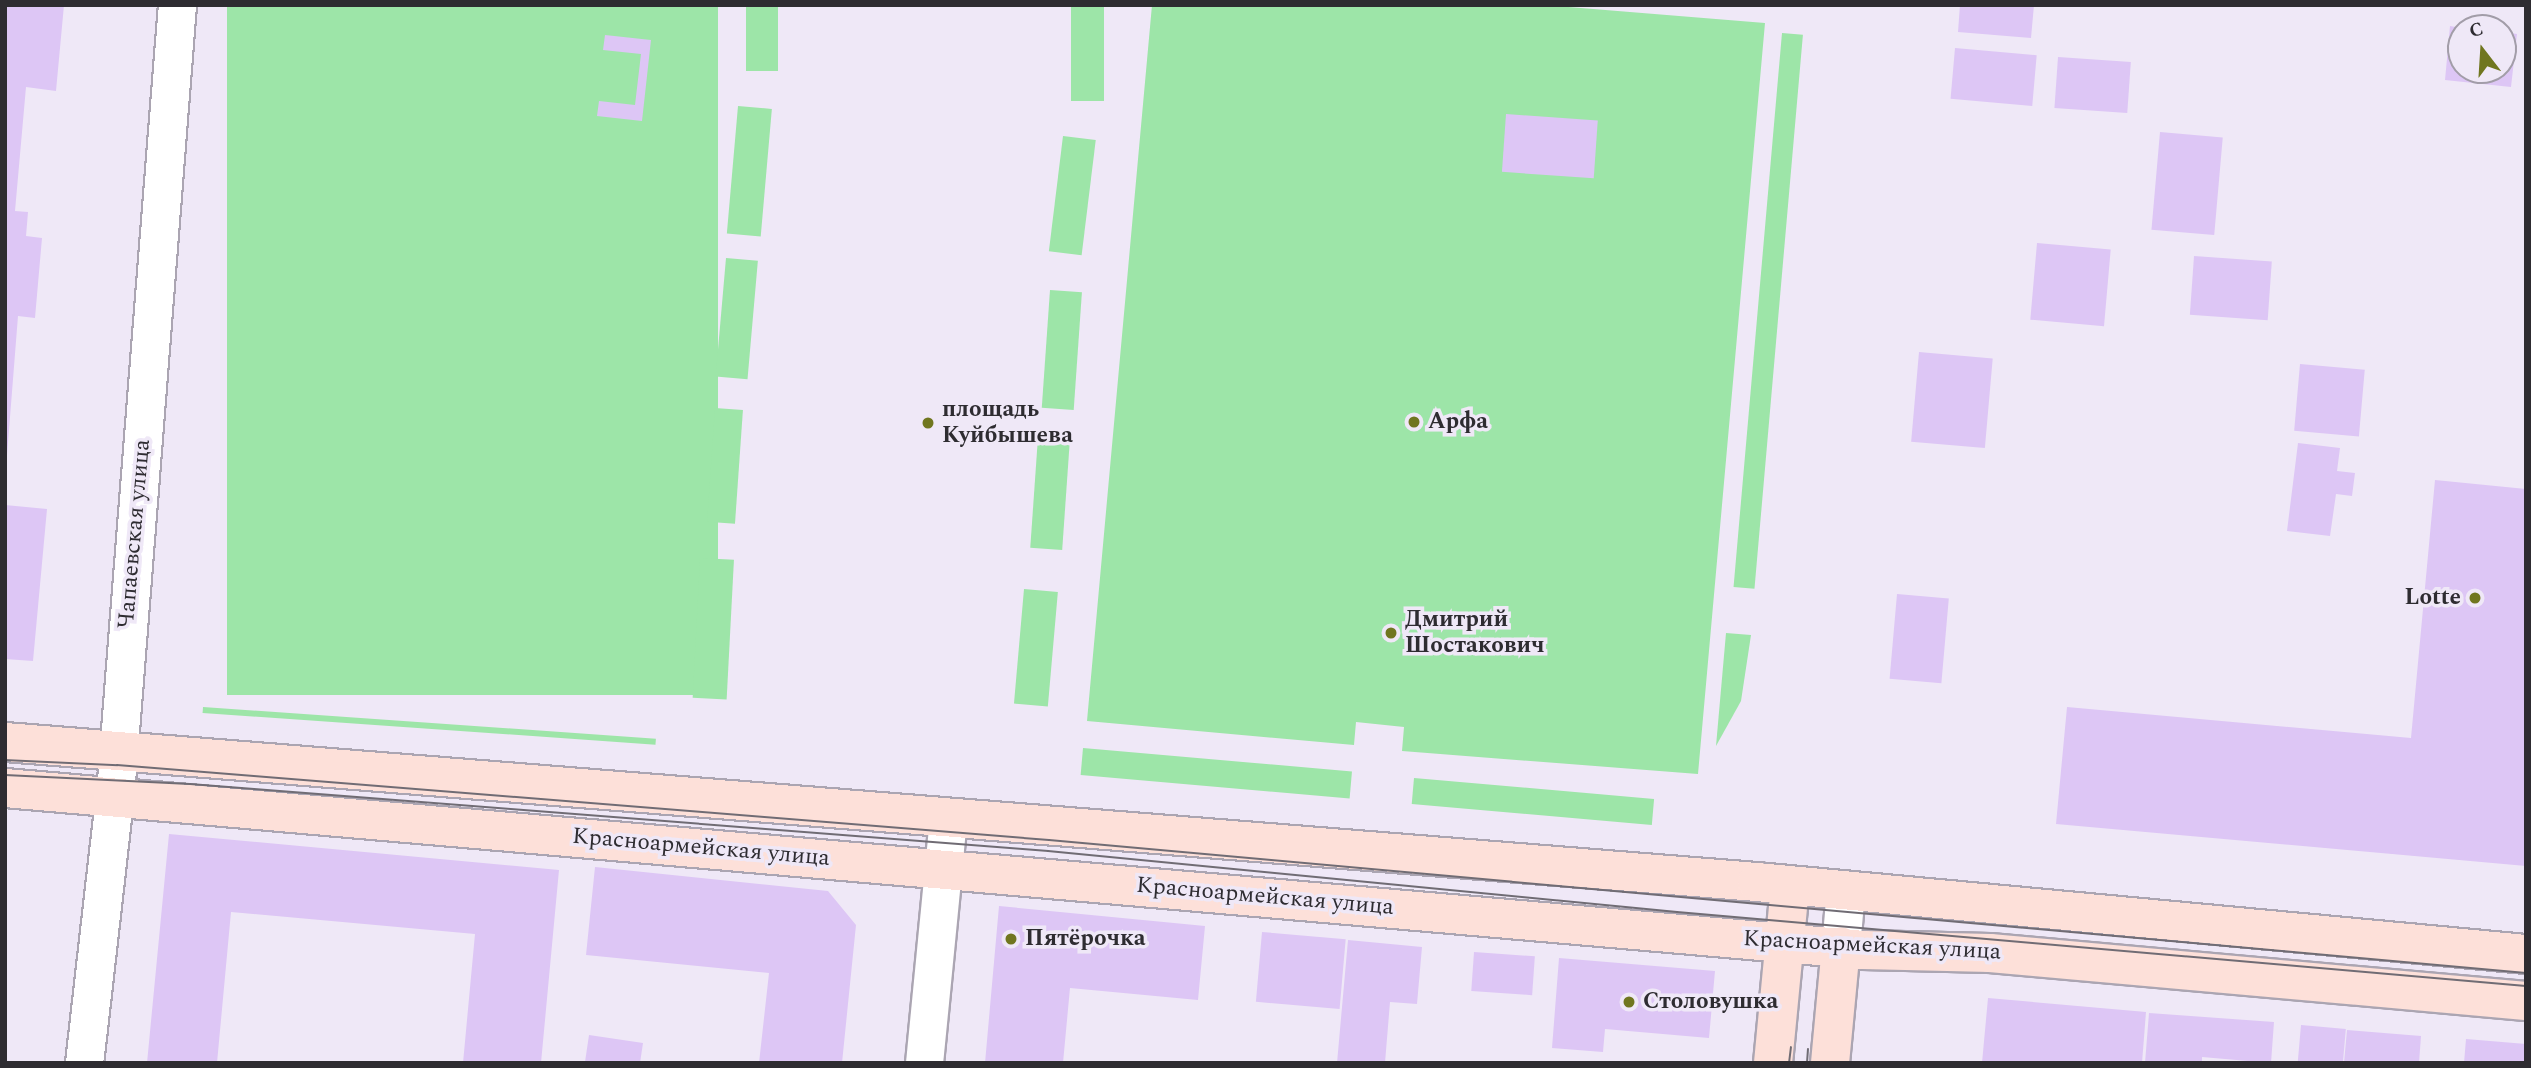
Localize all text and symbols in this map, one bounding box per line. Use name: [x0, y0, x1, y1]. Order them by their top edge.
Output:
north arrow: [2447, 14, 2517, 84]
text: С: [2466, 15, 2487, 46]
place label: площадь Куйбышева: [942, 396, 1073, 450]
place label: Арфа: [1428, 408, 1488, 436]
marker: Арфа: [1406, 414, 1422, 430]
marker: площадь Куйбышева: [920, 415, 936, 431]
street label: Чапаевская улица: [113, 438, 157, 630]
place label: Lotte: [2404, 584, 2461, 612]
marker: Lotte: [2467, 590, 2483, 606]
place label: Дмитрий Шостакович: [1405, 606, 1545, 660]
marker: Дмитрий Шостакович: [1383, 625, 1399, 641]
street label: Красноармейская улица: [571, 823, 831, 873]
street label: Красноармейская улица: [1135, 872, 1395, 922]
place label: Пятёрочка: [1025, 925, 1146, 953]
street label: Красноармейская улица: [1742, 925, 2002, 967]
marker: Пятёрочка: [1003, 931, 1019, 947]
place label: Столовушка: [1643, 988, 1778, 1016]
marker: Столовушка: [1621, 994, 1637, 1010]

